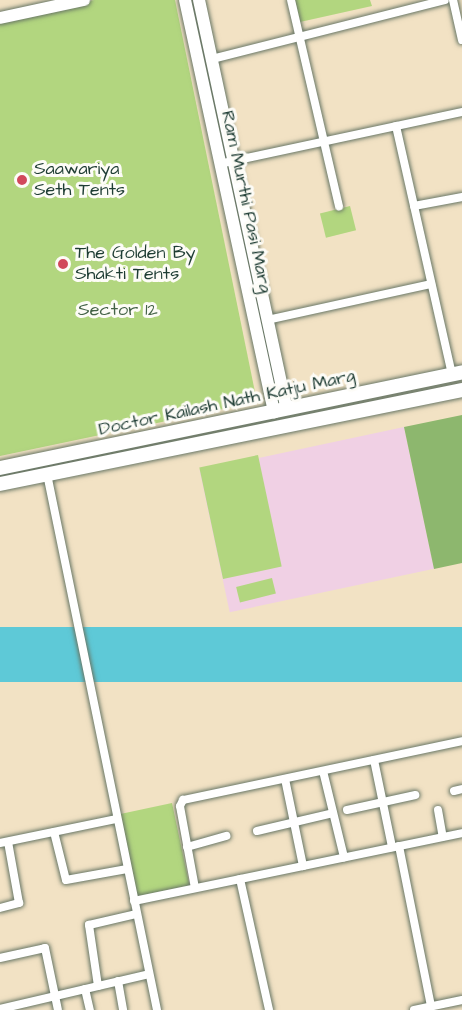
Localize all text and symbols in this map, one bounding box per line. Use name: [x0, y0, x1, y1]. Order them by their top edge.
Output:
street label: Ram Murthi Pasi Marg: [216, 109, 276, 295]
place label: Saawariya Seth Tents: [34, 159, 125, 201]
marker: Saawariya Seth Tents: [15, 173, 29, 187]
place label: The Golden By Shakti Tents: [75, 243, 195, 286]
marker: The Golden By Shakti Tents: [56, 257, 70, 271]
park label: Sector 12: [78, 299, 158, 321]
street label: Doctor Kailash Nath Katju Marg: [97, 365, 357, 441]

